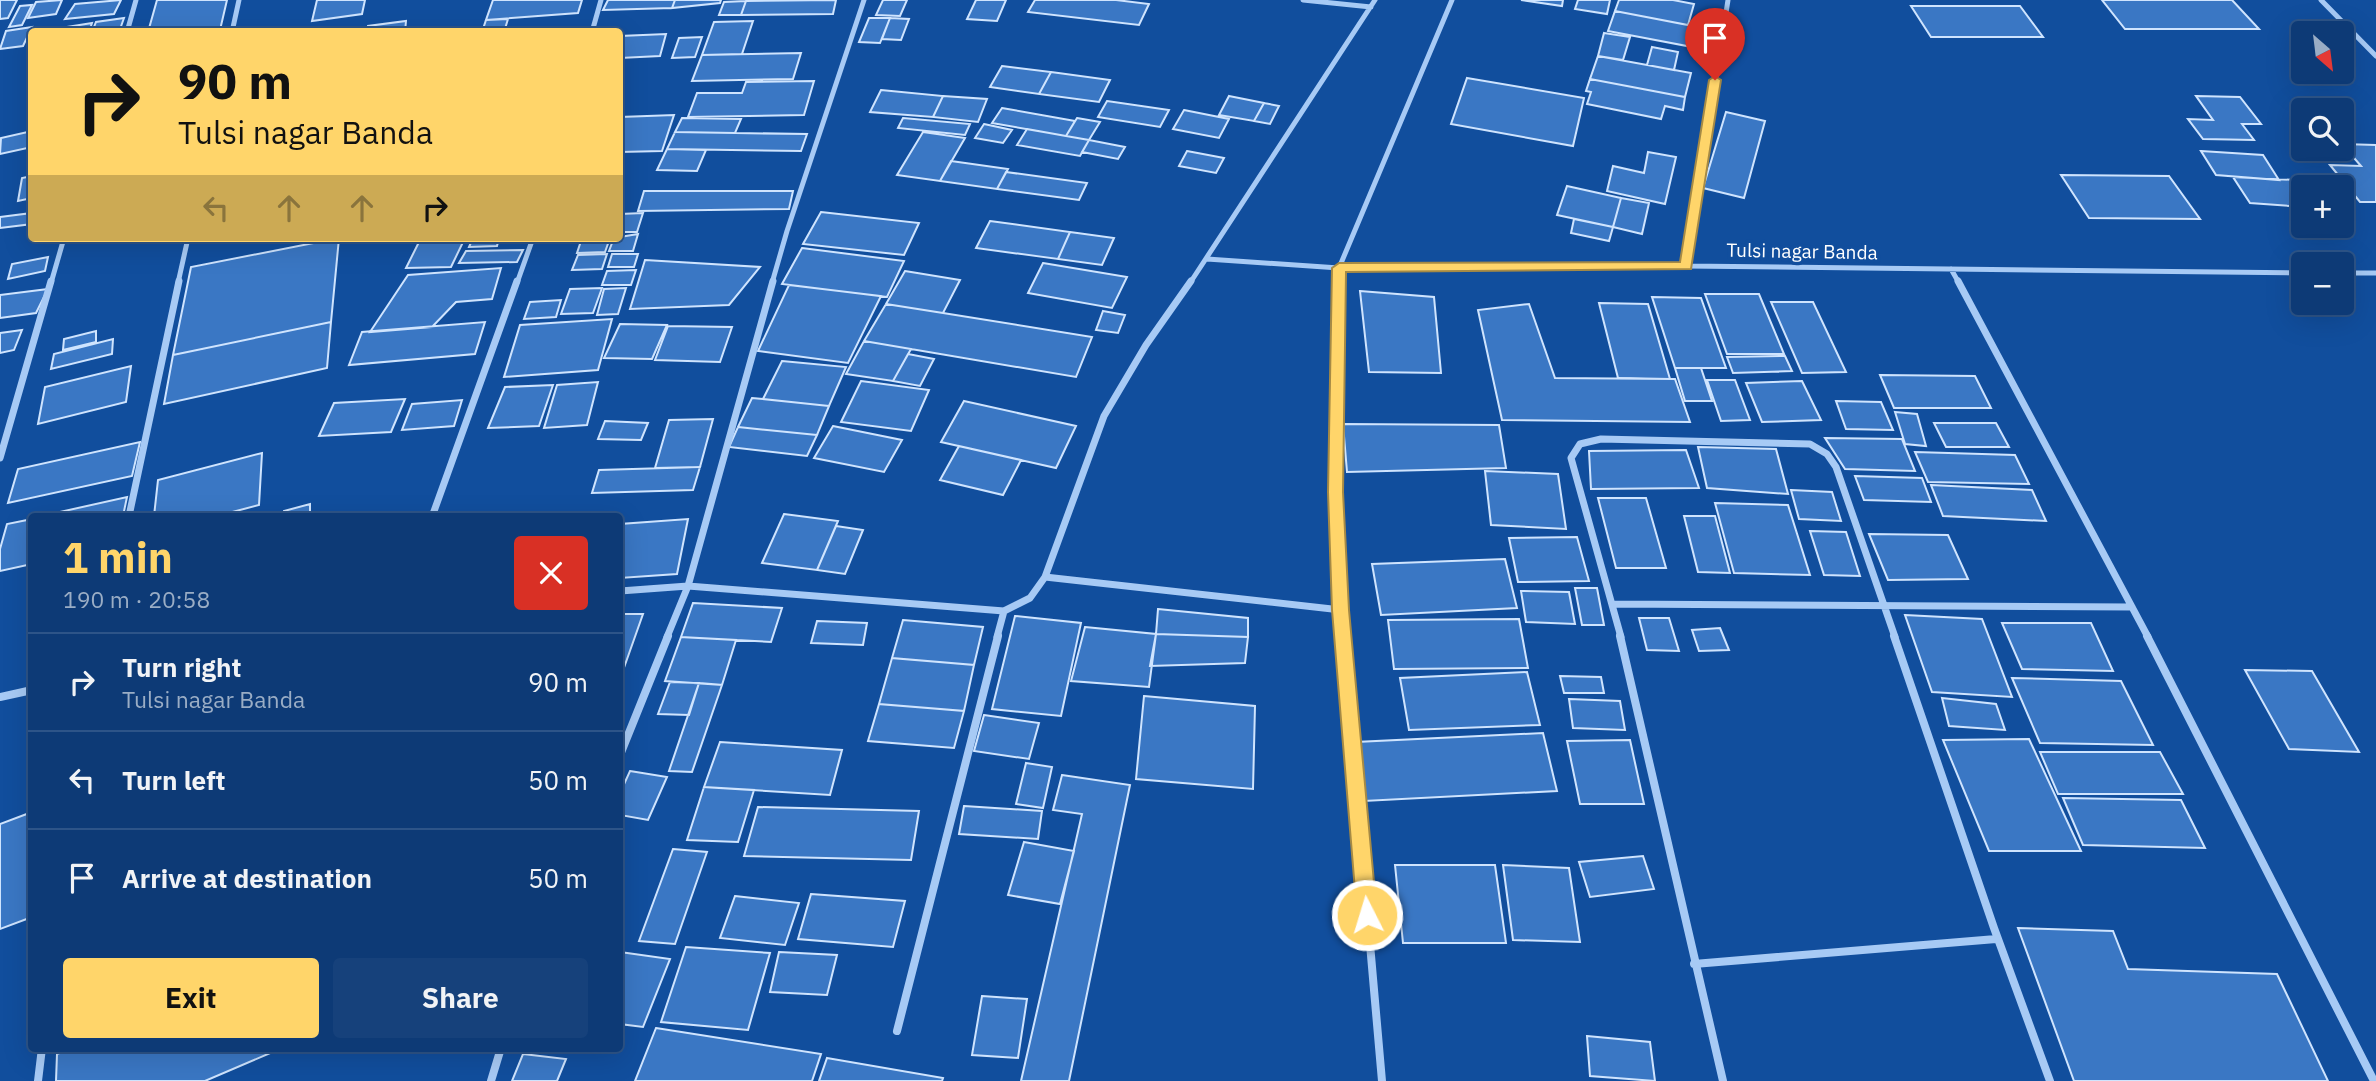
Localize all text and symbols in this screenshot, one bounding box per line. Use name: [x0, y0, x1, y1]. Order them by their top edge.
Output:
pin: [1685, 8, 1745, 80]
icon: arrive: [1696, 19, 1734, 57]
north arrow: [2291, 21, 2354, 84]
map controls: [2291, 21, 2354, 315]
text: 90 m: [178, 49, 292, 112]
icon: right: [63, 56, 154, 147]
button: search: [2291, 98, 2354, 161]
text: Tulsi nagar Banda: [178, 111, 433, 153]
button: +: [2291, 175, 2354, 238]
icon: left: [197, 189, 235, 227]
icon: ahead: [270, 189, 308, 227]
icon: ahead: [343, 189, 381, 227]
icon: right: [416, 189, 454, 227]
street label: Tulsi nagar Banda: [1726, 238, 1878, 264]
button: −: [2291, 252, 2354, 315]
text: 1 min: [63, 530, 173, 585]
button: close: [514, 536, 588, 610]
text: 190 m · 20:58: [63, 584, 210, 614]
text: Turn right: [122, 650, 241, 684]
icon: right: [63, 663, 101, 701]
text: 90 m: [528, 665, 588, 699]
text: Tulsi nagar Banda: [122, 684, 305, 714]
icon: left: [63, 761, 101, 799]
text: Turn left: [122, 763, 225, 797]
text: 50 m: [528, 763, 588, 797]
icon: arrive: [63, 859, 101, 897]
text: Arrive at destination: [122, 861, 372, 895]
text: 50 m: [528, 861, 588, 895]
position arrow: [1330, 878, 1404, 952]
button: Exit: [63, 958, 319, 1038]
button: Share: [333, 958, 588, 1038]

